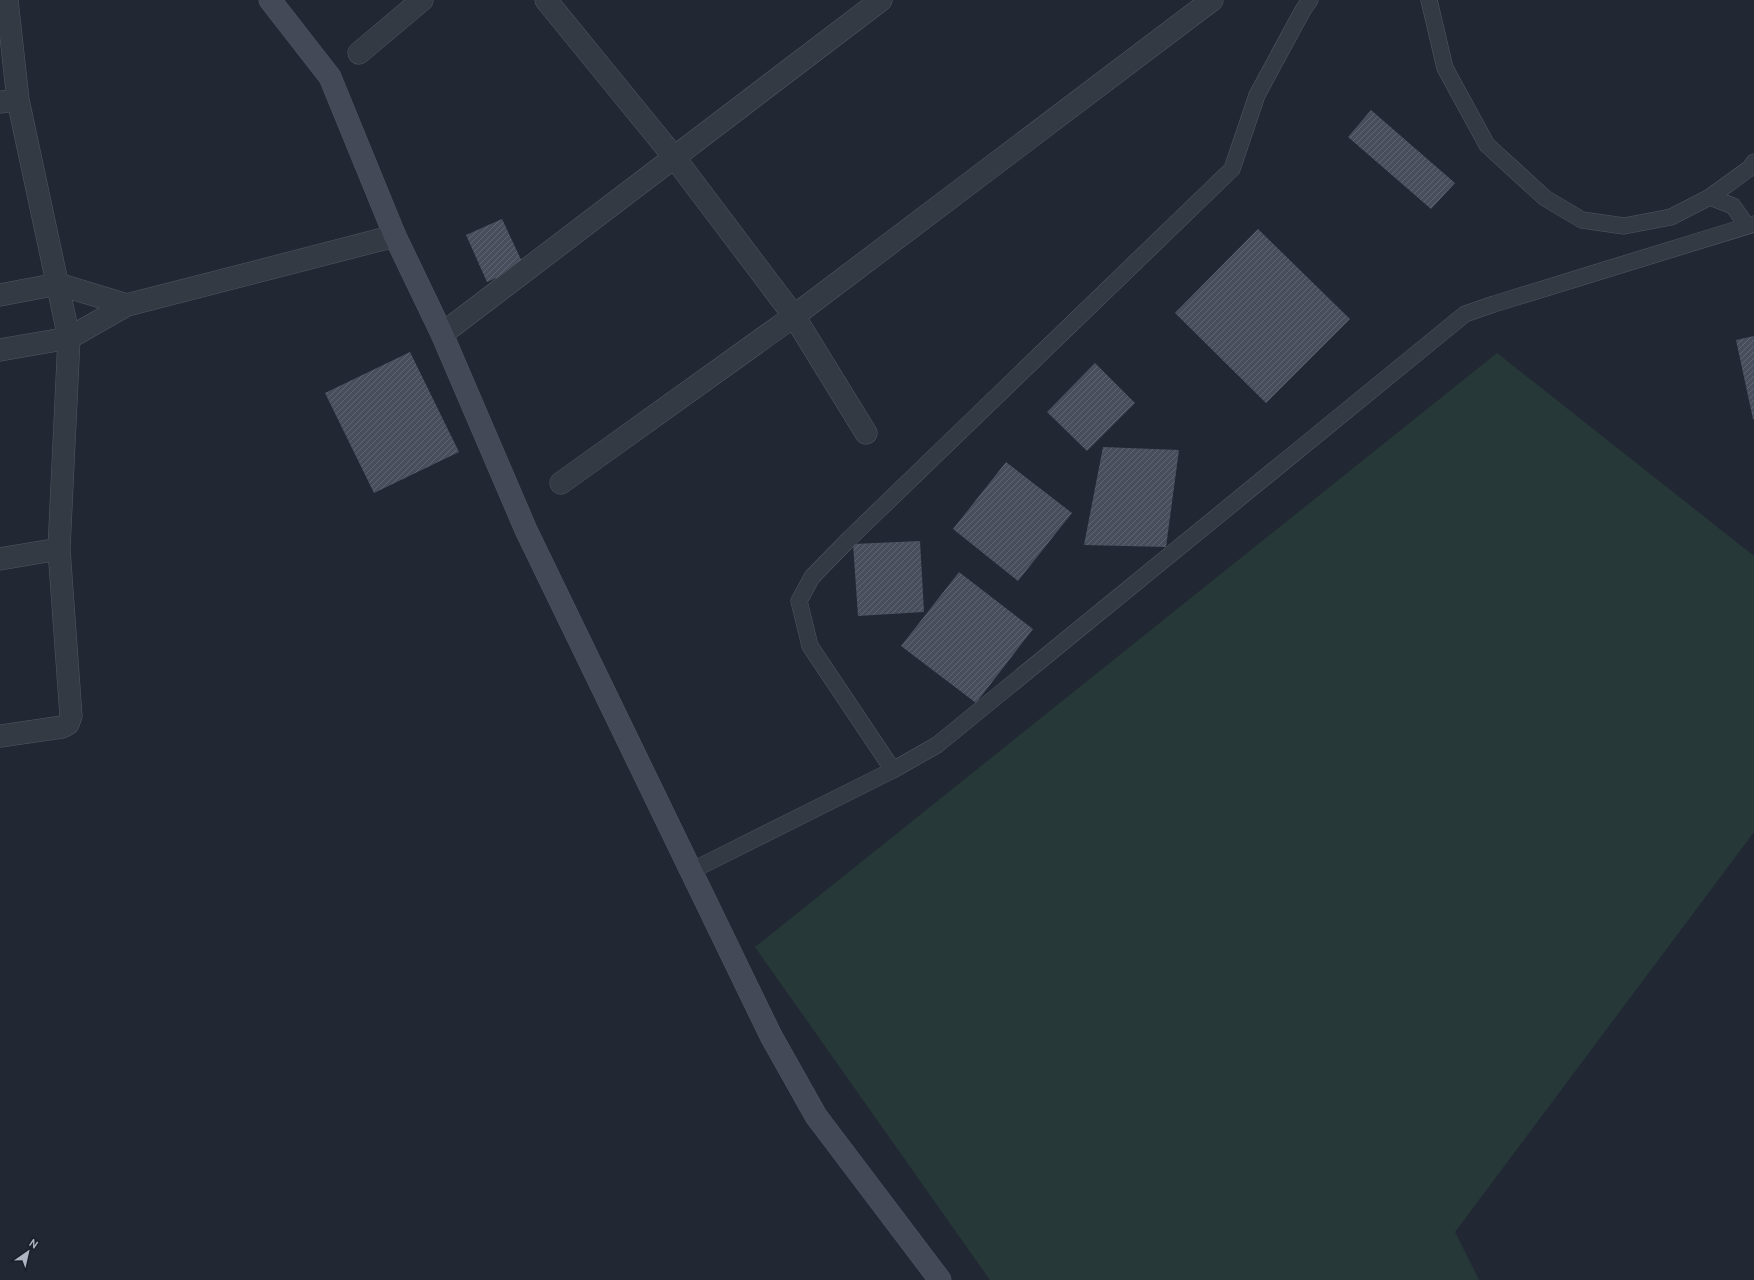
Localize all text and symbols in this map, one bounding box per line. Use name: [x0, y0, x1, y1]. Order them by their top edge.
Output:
north arrow: [8, 1232, 48, 1272]
text: N: [26, 1236, 41, 1252]

